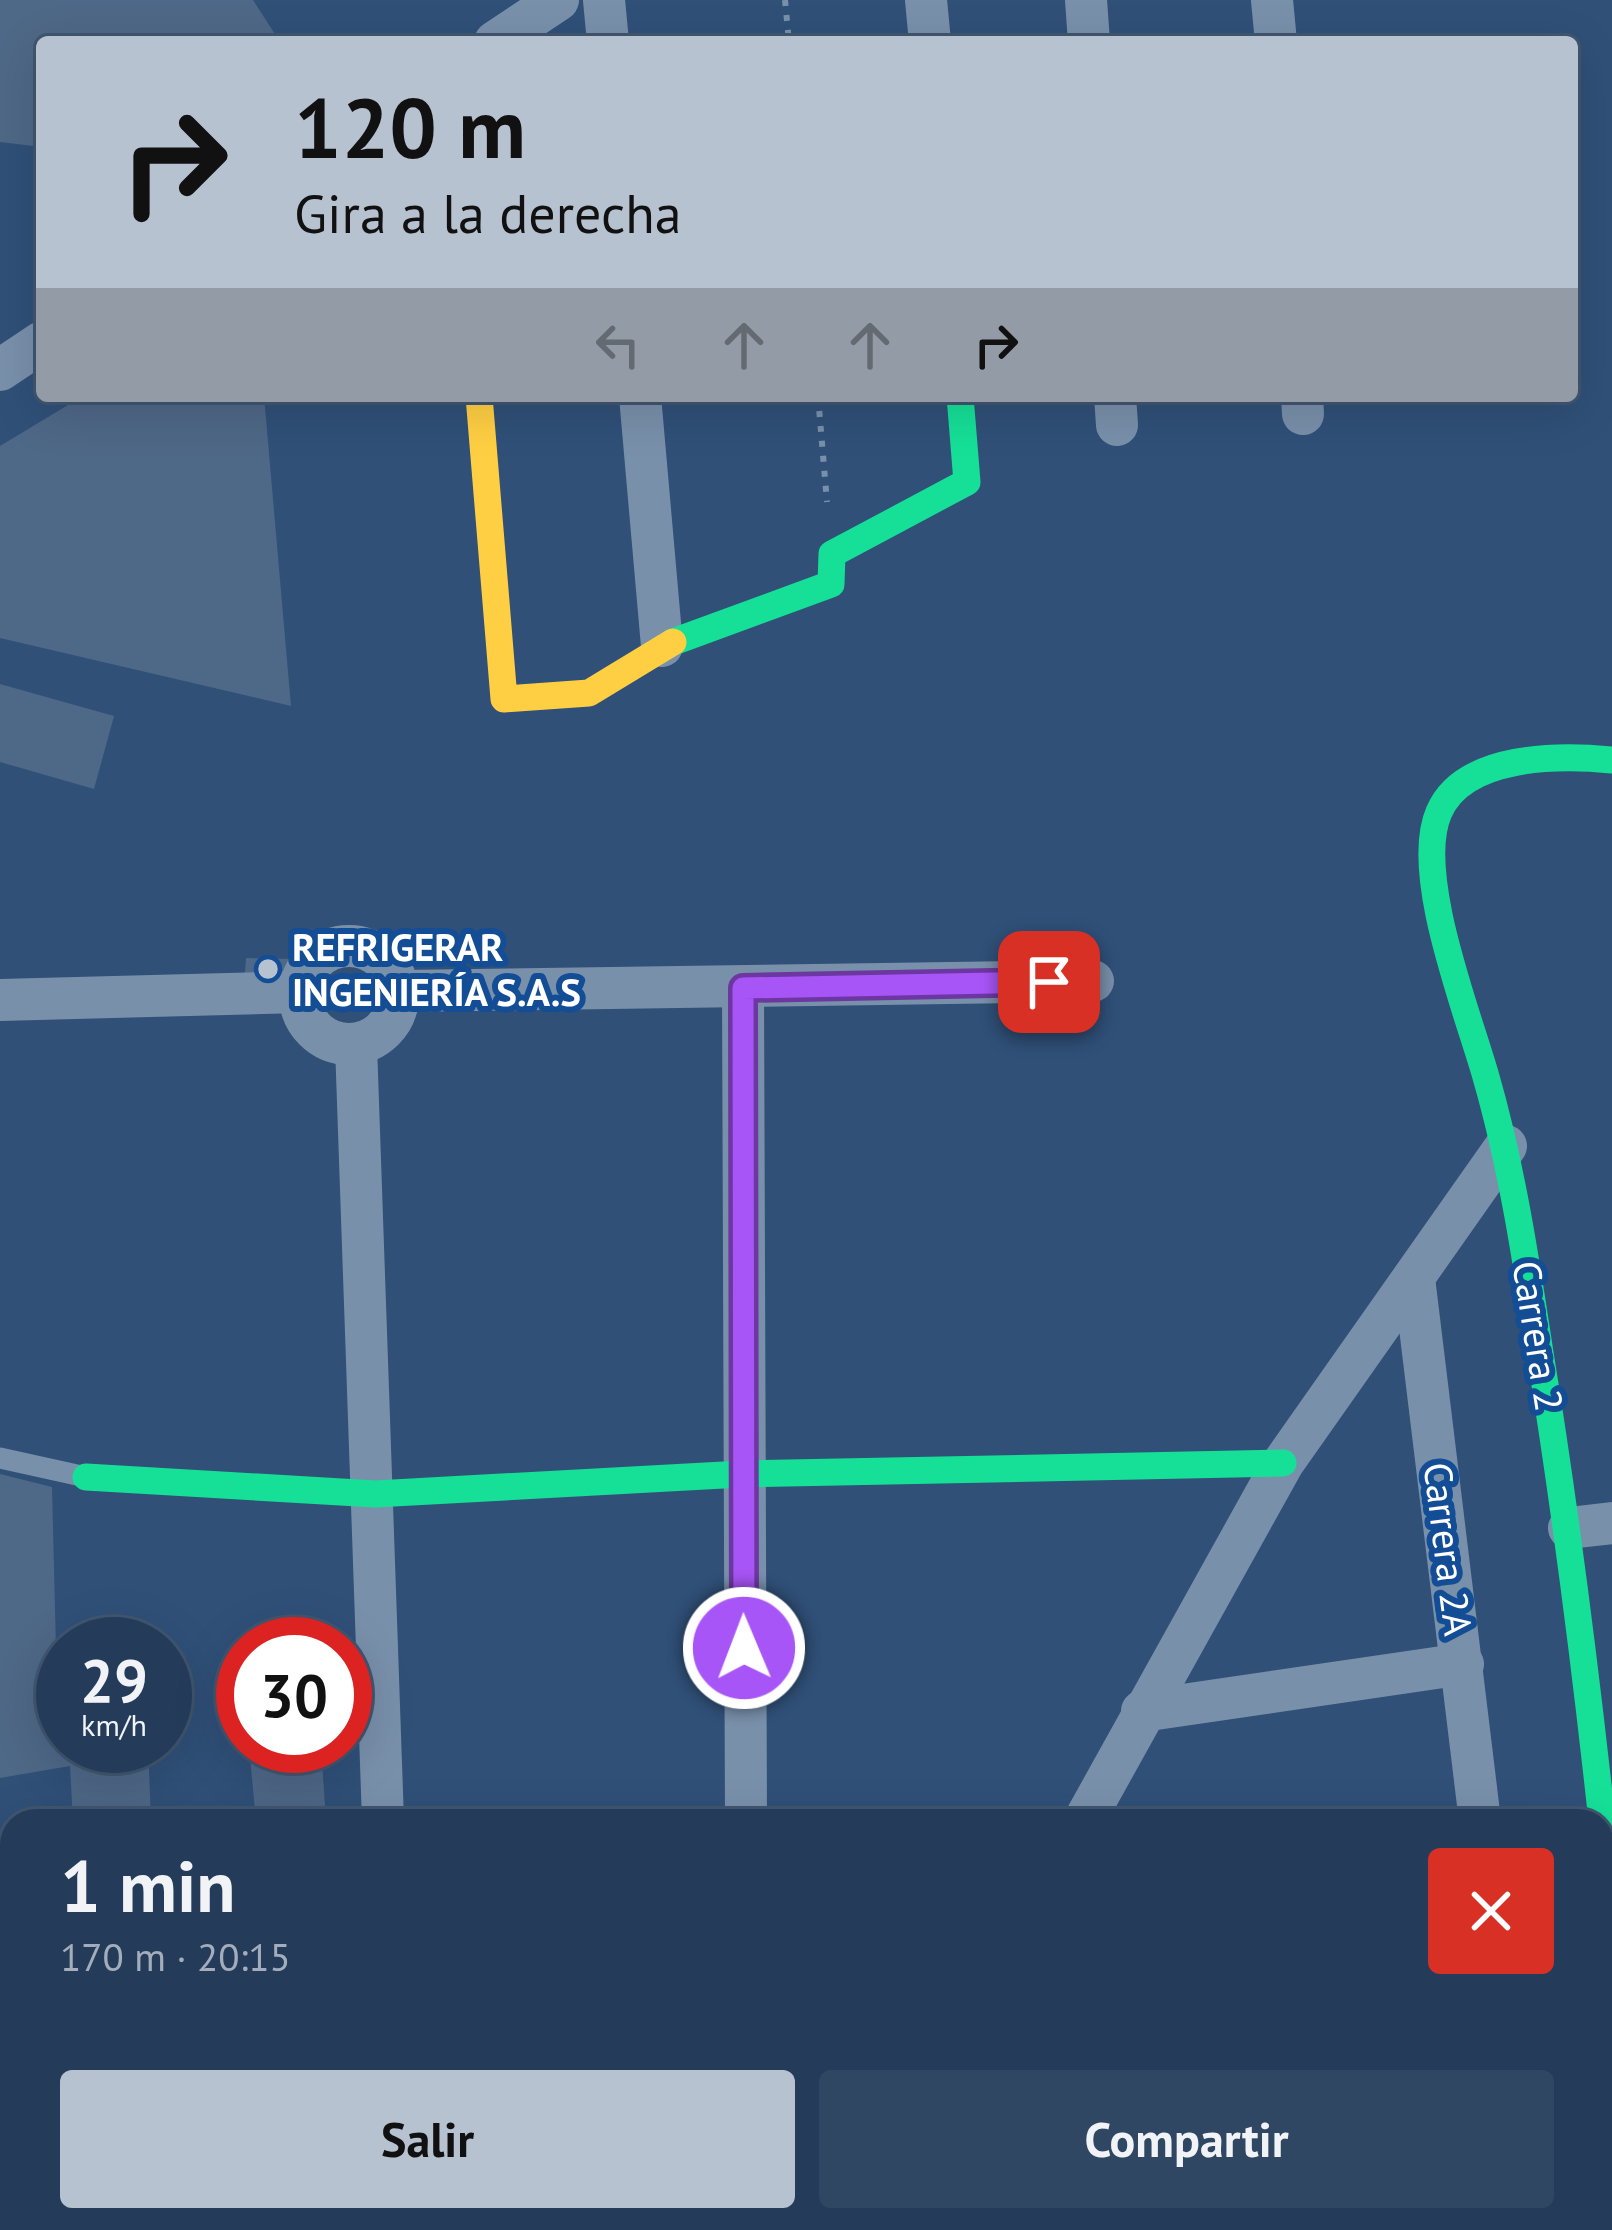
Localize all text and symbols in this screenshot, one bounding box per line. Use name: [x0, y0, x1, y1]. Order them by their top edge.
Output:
text: 120 m: [294, 72, 526, 181]
icon: right: [96, 84, 252, 240]
text: Gira a la derecha: [294, 178, 682, 248]
icon: left: [585, 312, 651, 378]
icon: ahead: [711, 312, 777, 378]
icon: ahead: [837, 312, 903, 378]
icon: right: [963, 312, 1029, 378]
place label: REFRIGERAR INGENIERÍA S.A.S: [292, 921, 581, 1017]
pin: [998, 931, 1100, 1033]
icon: arrive: [1016, 949, 1082, 1015]
marker: REFRIGERAR INGENIERÍA S.A.S: [255, 956, 281, 982]
street label: Carrera 2: [1501, 1257, 1576, 1415]
street label: Carrera 2A: [1413, 1459, 1484, 1639]
position arrow: [681, 1585, 807, 1711]
speed limit sign: 30: [216, 1617, 372, 1773]
text: 29: [80, 1641, 148, 1719]
text: km/h: [81, 1705, 147, 1744]
text: 1 min: [60, 1839, 236, 1932]
button: close: [1428, 1848, 1554, 1974]
text: 170 m · 20:15: [60, 1931, 291, 1982]
button: Salir: [60, 2070, 795, 2208]
button: Compartir: [819, 2070, 1554, 2208]

